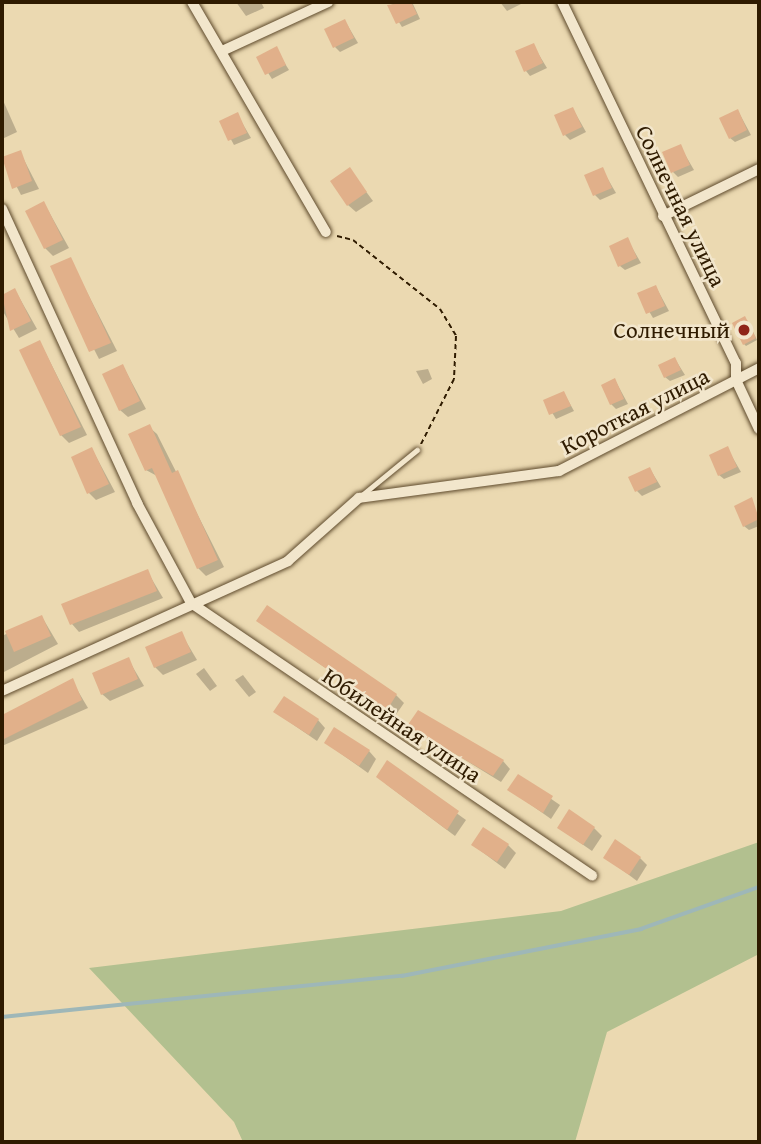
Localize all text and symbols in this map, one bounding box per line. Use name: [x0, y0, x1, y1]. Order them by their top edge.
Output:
street label: Солнечная улица: [630, 121, 732, 291]
place label: Солнечный: [614, 316, 730, 344]
marker: Солнечный: [736, 322, 752, 338]
street label: Короткая улица: [556, 362, 714, 460]
street label: Юбилейная улица: [317, 662, 487, 788]

